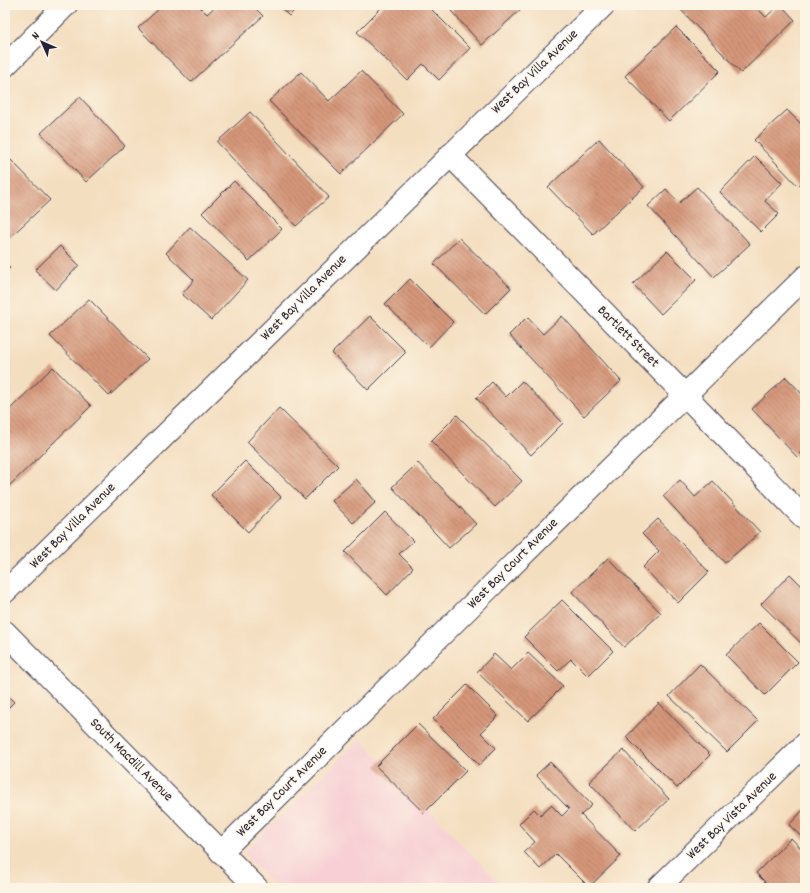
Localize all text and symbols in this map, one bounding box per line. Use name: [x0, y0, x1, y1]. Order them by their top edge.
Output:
north arrow: [22, 22, 62, 62]
street label: West Bay Villa Avenue: [487, 25, 583, 119]
text: N: [29, 28, 44, 44]
street label: West Bay Villa Avenue: [256, 250, 352, 346]
street label: Bartlett Street: [592, 301, 664, 373]
street label: West Bay Villa Avenue: [25, 478, 121, 574]
street label: West Bay Court Avenue: [463, 514, 563, 614]
street label: South Macdill Avenue: [85, 714, 177, 806]
street label: West Bay Court Avenue: [232, 742, 332, 842]
street label: West Bay Vista Avenue: [682, 767, 782, 865]

